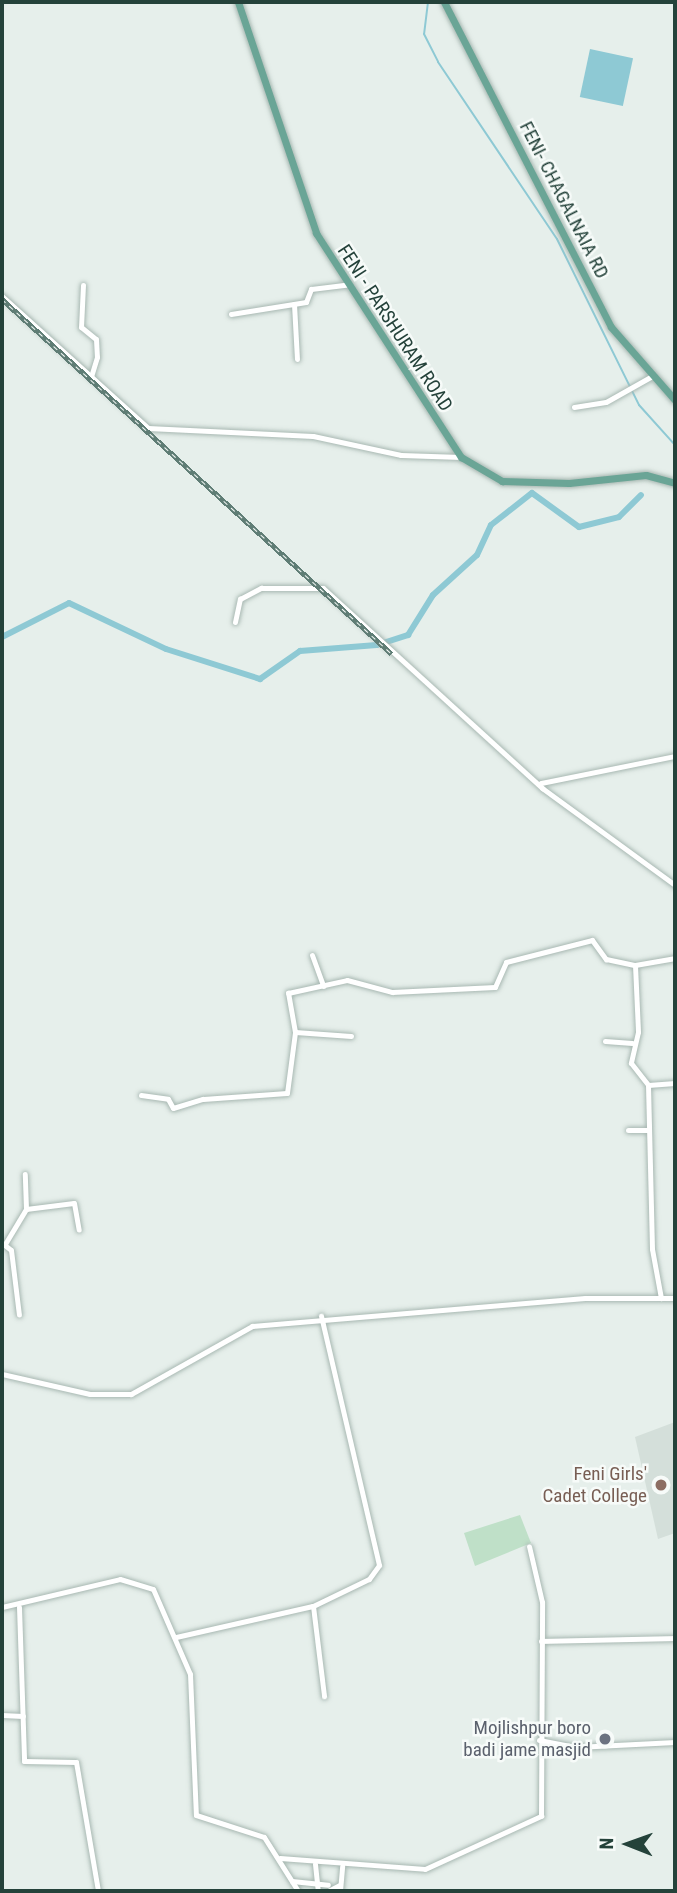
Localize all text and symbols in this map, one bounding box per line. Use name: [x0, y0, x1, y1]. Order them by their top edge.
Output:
street label: FENI- CHAGALNAIA RD: [515, 118, 613, 282]
street label: FENI - PARSHURAM ROAD: [333, 240, 457, 416]
place label: Feni Girls' Cadet College: [543, 1463, 647, 1507]
marker: Feni Girls' Cadet College: [653, 1477, 669, 1493]
place label: Mojlishpur boro badi jame masjid: [463, 1717, 591, 1761]
marker: Mojlishpur boro badi jame masjid: [597, 1731, 613, 1747]
north arrow: [593, 1809, 663, 1879]
text: N: [595, 1838, 618, 1850]

